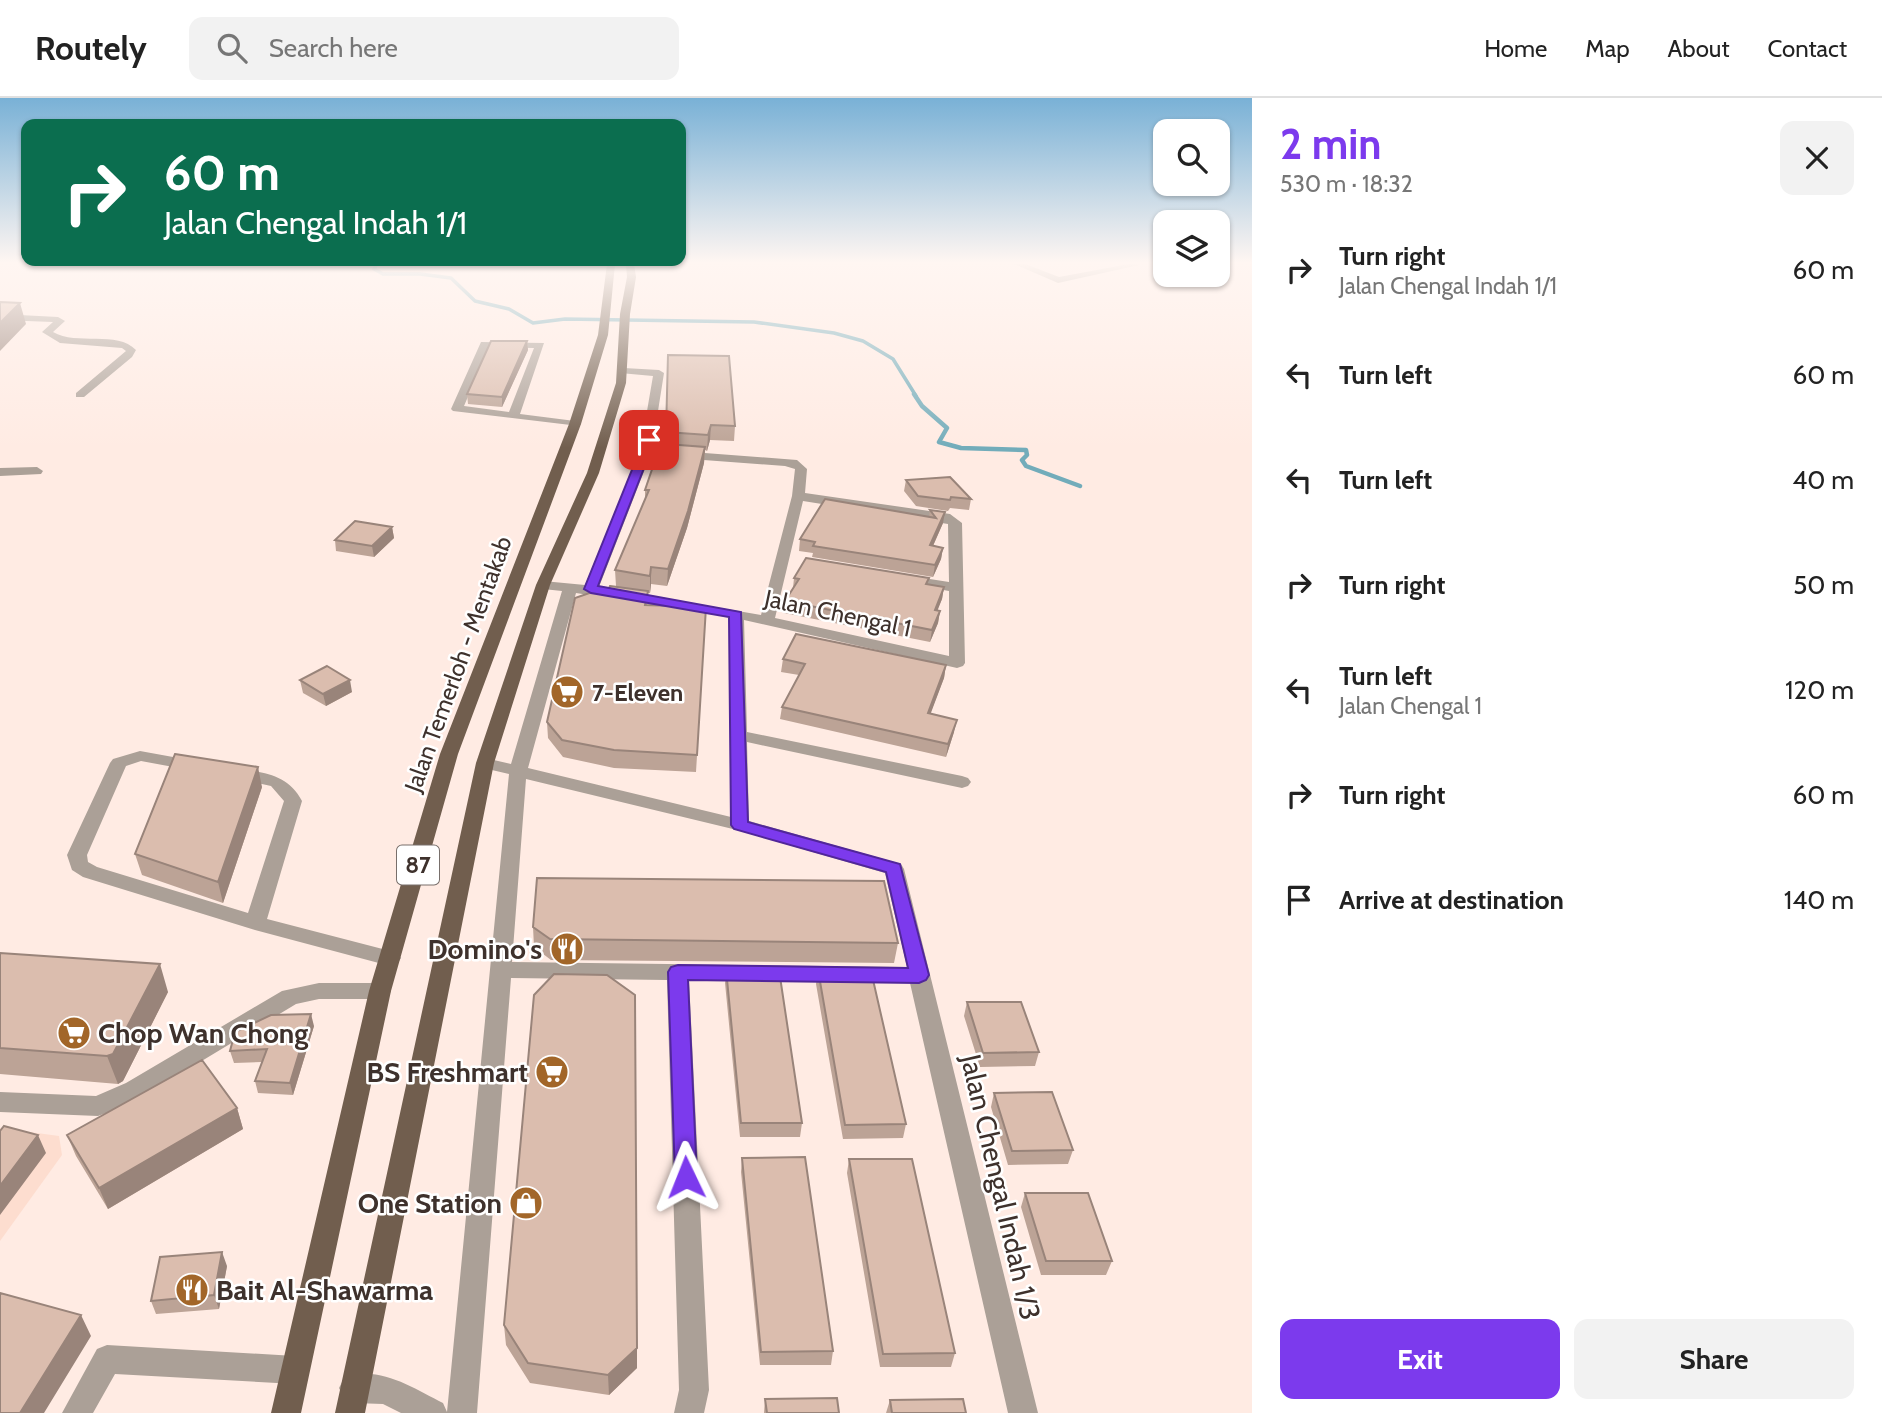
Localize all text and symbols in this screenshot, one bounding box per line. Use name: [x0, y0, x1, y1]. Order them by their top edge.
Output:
search box: [189, 17, 679, 80]
text: Routely: [35, 28, 147, 68]
icon: search: [213, 29, 251, 67]
text: Search here: [269, 32, 398, 64]
text: Home: [1484, 34, 1547, 63]
text: Map: [1585, 34, 1630, 63]
text: About: [1668, 34, 1730, 63]
text: Contact: [1768, 34, 1847, 63]
text: 2 min: [1280, 118, 1381, 170]
map controls: [1153, 119, 1230, 287]
button: search: [1153, 119, 1230, 196]
button: close: [1780, 121, 1854, 195]
text: 60 m: [164, 143, 280, 202]
icon: right: [49, 147, 140, 238]
text: 530 m · 18:32: [1280, 170, 1413, 198]
text: Jalan Chengal Indah 1/1: [164, 203, 467, 242]
button: layers: [1153, 210, 1230, 287]
text: Turn right: [1339, 240, 1445, 272]
icon: right: [1280, 251, 1318, 289]
text: 60 m: [1792, 254, 1854, 286]
text: Jalan Chengal Indah 1/1: [1339, 272, 1557, 300]
icon: left: [1280, 356, 1318, 394]
text: Turn left: [1339, 359, 1432, 391]
text: 60 m: [1792, 359, 1854, 391]
pin: [619, 410, 679, 470]
icon: arrive: [630, 421, 668, 459]
icon: left: [1280, 461, 1318, 499]
text: Turn left: [1339, 464, 1432, 496]
text: 40 m: [1792, 464, 1854, 496]
street label: Jalan Temerloh - Mentakab: [398, 532, 518, 797]
icon: right: [1280, 566, 1318, 604]
text: Turn right: [1339, 569, 1445, 601]
text: 50 m: [1793, 569, 1854, 601]
street label: Jalan Chengal 1: [761, 583, 914, 643]
text: Turn left: [1339, 660, 1432, 692]
icon: left: [1280, 671, 1318, 709]
supermarket icon: 7-Eleven: [548, 673, 586, 711]
text: 120 m: [1785, 674, 1854, 706]
place label: 7-Eleven: [592, 678, 683, 707]
text: Jalan Chengal 1: [1339, 692, 1482, 720]
icon: right: [1280, 776, 1318, 814]
text: Turn right: [1339, 779, 1445, 811]
text: 60 m: [1792, 779, 1854, 811]
road number: 87: [397, 846, 439, 884]
icon: arrive: [1280, 881, 1318, 919]
text: Arrive at destination: [1339, 884, 1564, 916]
text: 140 m: [1784, 884, 1854, 916]
restaurant icon: Domino's: [548, 930, 586, 968]
place label: Domino's: [427, 932, 542, 966]
supermarket icon: Chop Wan Chong: [55, 1014, 93, 1052]
place label: Chop Wan Chong: [98, 1016, 308, 1050]
street label: Jalan Chengal Indah 1/3: [954, 1050, 1048, 1323]
supermarket icon: BS Freshmart: [533, 1053, 571, 1091]
place label: BS Freshmart: [366, 1055, 528, 1089]
position arrow: [649, 1140, 723, 1214]
shop icon: One Station: [507, 1184, 545, 1222]
place label: One Station: [358, 1186, 502, 1220]
restaurant icon: Bait Al-Shawarma: [173, 1271, 211, 1309]
place label: Bait Al-Shawarma: [216, 1273, 433, 1307]
button: Exit: [1280, 1319, 1560, 1399]
button: Share: [1574, 1319, 1854, 1399]

